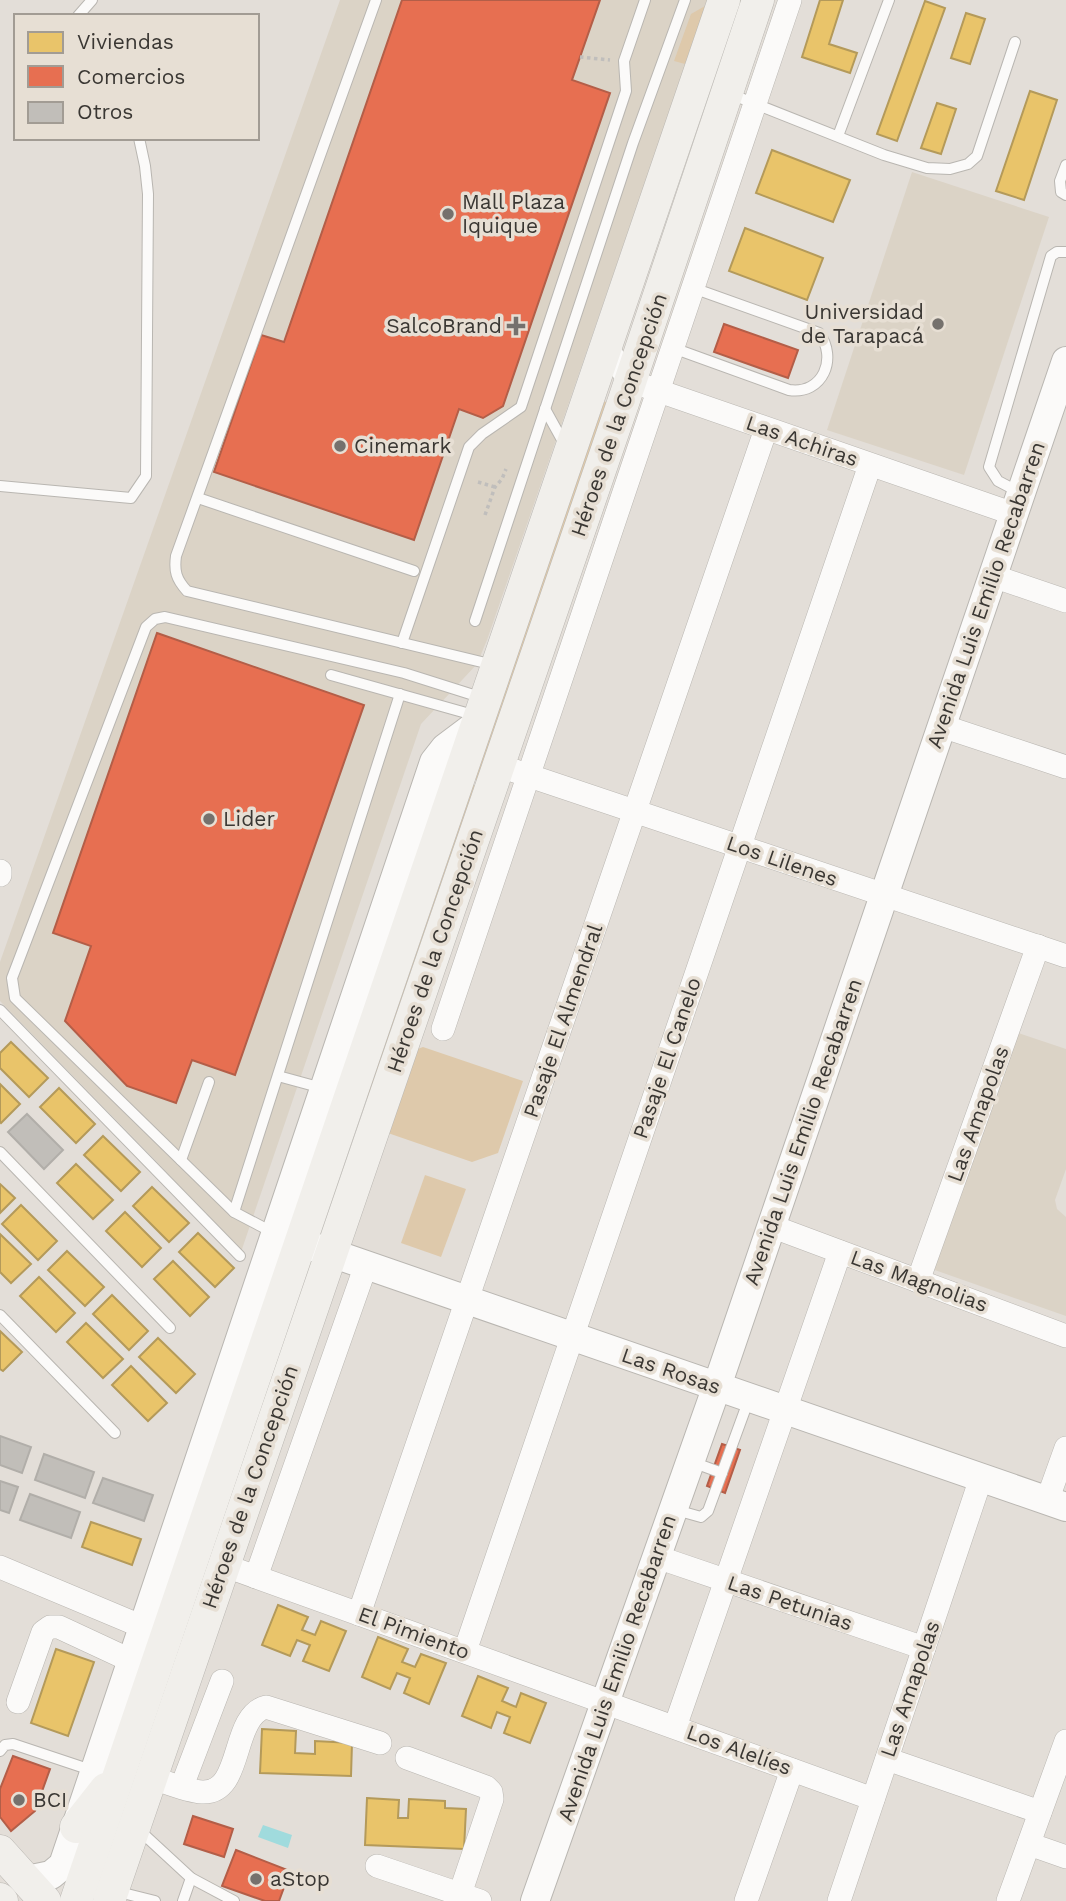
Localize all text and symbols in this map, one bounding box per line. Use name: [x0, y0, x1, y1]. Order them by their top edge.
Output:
legend: [14, 14, 259, 140]
text: Viviendas: [77, 29, 174, 54]
text: Comercios: [77, 64, 185, 89]
text: Otros: [77, 99, 133, 124]
place label: Mall Plaza Iquique: [462, 189, 565, 238]
marker: Mall Plaza Iquique: [440, 206, 456, 222]
street label: Héroes de la Concepción: [565, 290, 672, 540]
place label: Universidad de Tarapacá: [801, 299, 924, 348]
place label: SalcoBrand: [386, 313, 502, 338]
marker: Universidad de Tarapacá: [930, 316, 946, 332]
marker: SalcoBrand: [508, 318, 524, 334]
street label: Las Achiras: [743, 410, 862, 471]
place label: Cinemark: [354, 433, 452, 458]
marker: Cinemark: [332, 438, 348, 454]
street label: Avenida Luis Emilio Recabarren: [921, 438, 1050, 751]
place label: Lider: [223, 806, 275, 831]
marker: Lider: [201, 811, 217, 827]
street label: Héroes de la Concepción: [381, 826, 488, 1076]
street label: Los Lilenes: [723, 830, 841, 891]
street label: Pasaje El Almendral: [518, 920, 608, 1121]
street label: Pasaje El Canelo: [627, 974, 706, 1142]
street label: Avenida Luis Emilio Recabarren: [738, 975, 867, 1288]
street label: Las Amapolas: [941, 1042, 1014, 1185]
street label: Las Magnolias: [847, 1244, 991, 1317]
street label: Las Rosas: [618, 1342, 724, 1399]
street label: Héroes de la Concepción: [196, 1362, 303, 1612]
street label: Avenida Luis Emilio Recabarren: [552, 1511, 681, 1824]
street label: Las Petunias: [724, 1569, 856, 1636]
street label: El Pimiento: [355, 1601, 473, 1664]
street label: Las Amapolas: [874, 1617, 945, 1760]
street label: Los Alelíes: [683, 1719, 795, 1780]
place label: BCI: [33, 1787, 67, 1812]
marker: BCI: [11, 1792, 27, 1808]
place label: aStop: [270, 1866, 330, 1891]
marker: aStop: [248, 1871, 264, 1887]

